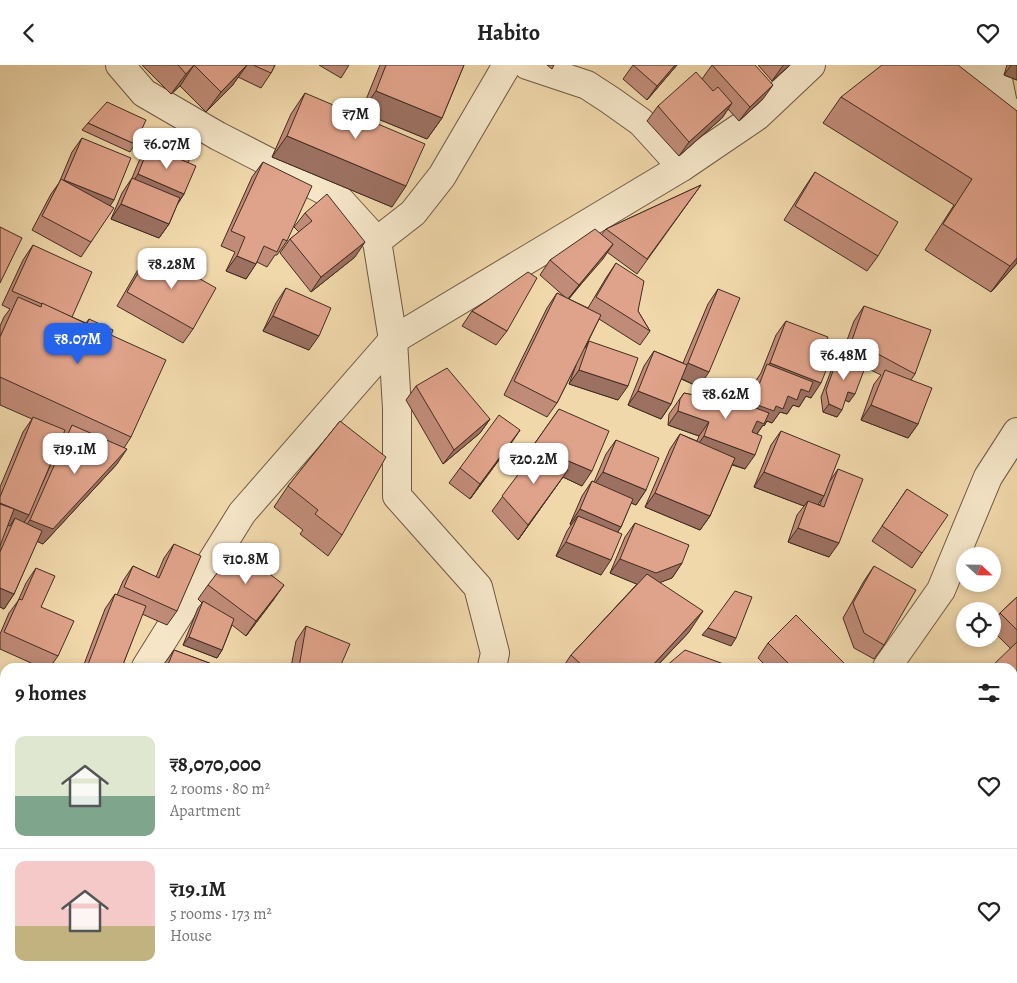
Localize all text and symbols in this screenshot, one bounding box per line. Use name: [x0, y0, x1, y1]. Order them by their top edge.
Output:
text: Habito: [477, 18, 540, 48]
icon: back: [15, 19, 43, 47]
icon: heart: [974, 19, 1002, 47]
pin: ₹7M: [332, 97, 380, 140]
text: ₹7M: [343, 103, 369, 125]
pin: ₹6.07M: [126, 127, 208, 170]
text: ₹6.07M: [144, 133, 190, 155]
pin: ₹8.28M: [131, 247, 213, 290]
text: ₹8.28M: [149, 253, 195, 275]
pin: ₹8.07M: [37, 323, 119, 365]
text: ₹8.07M: [55, 328, 101, 350]
pin: ₹6.48M: [803, 339, 885, 381]
text: ₹6.48M: [821, 344, 867, 366]
pin: ₹8.62M: [685, 377, 767, 420]
text: ₹8.62M: [703, 383, 749, 405]
pin: ₹19.1M: [34, 433, 116, 475]
text: ₹19.1M: [54, 438, 96, 460]
pin: ₹20.2M: [493, 443, 575, 485]
text: ₹20.2M: [510, 448, 558, 470]
pin: ₹10.8M: [205, 543, 287, 585]
north arrow: [956, 547, 1001, 593]
map controls: [956, 547, 1001, 647]
text: ₹10.8M: [223, 548, 269, 570]
button: locate: [956, 602, 1001, 647]
text: 9 homes: [15, 679, 86, 707]
icon: filters: [975, 679, 1003, 707]
text: ₹8,070,000: [170, 750, 261, 778]
icon: home: [55, 756, 115, 816]
icon: heart: [975, 772, 1003, 800]
text: 2 rooms · 80 m²: [170, 778, 270, 800]
text: Apartment: [170, 800, 241, 822]
text: ₹19.1M: [170, 875, 226, 903]
icon: home: [55, 881, 115, 941]
icon: heart: [975, 897, 1003, 925]
text: 5 rooms · 173 m²: [170, 903, 272, 925]
text: House: [170, 925, 212, 947]

